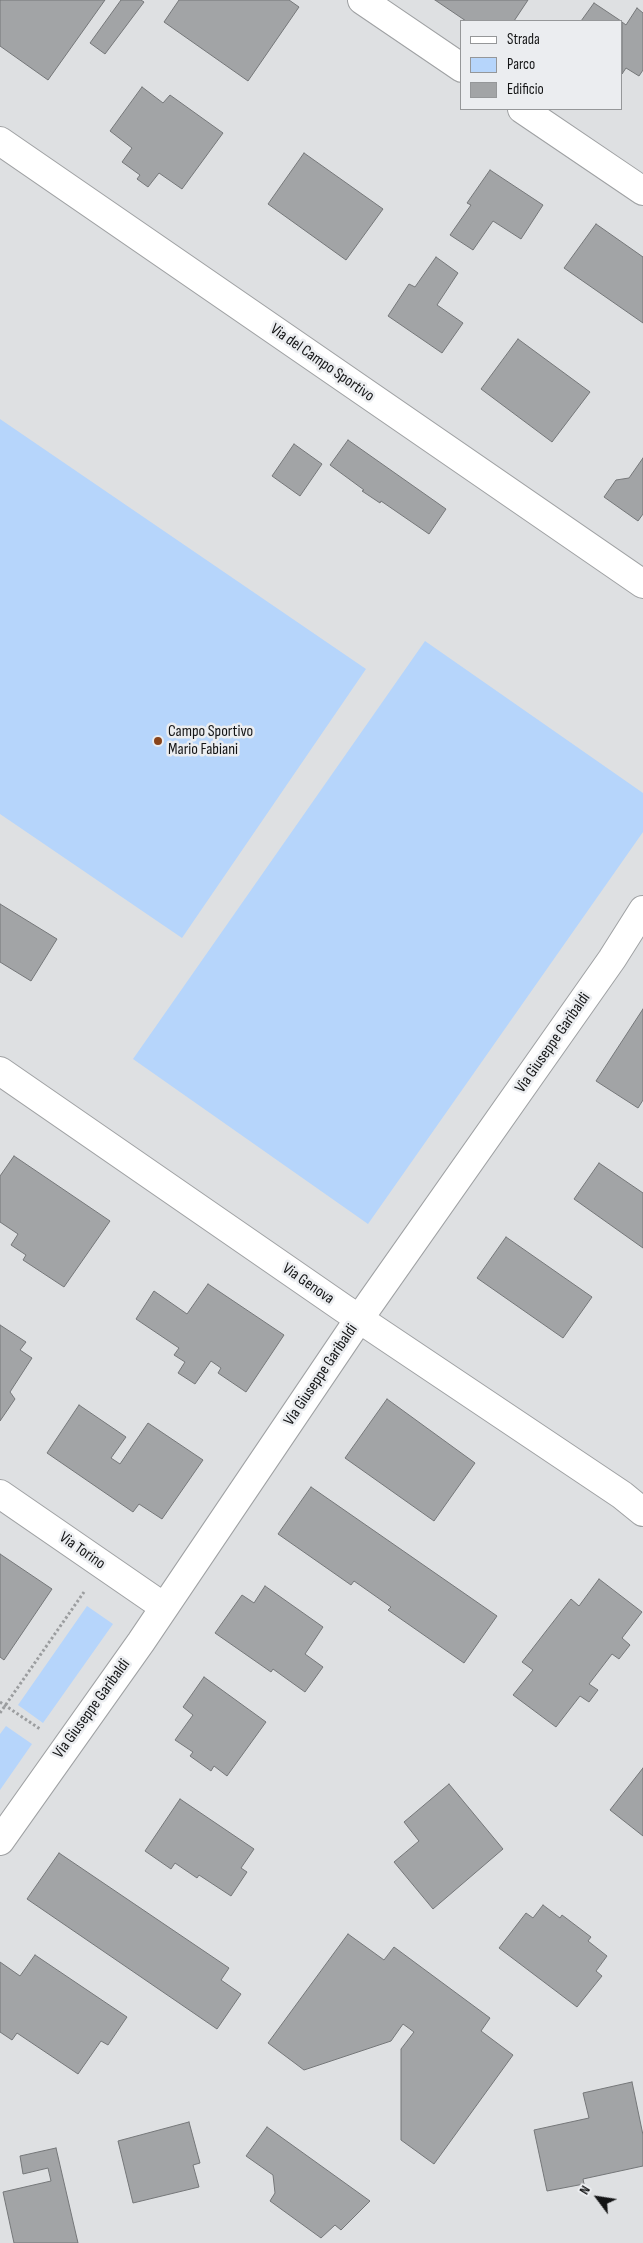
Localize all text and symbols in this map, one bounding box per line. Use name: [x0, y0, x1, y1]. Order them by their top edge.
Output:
legend: [460, 20, 623, 110]
text: Strada: [507, 30, 540, 49]
text: Parco: [507, 55, 535, 74]
text: Edificio: [507, 80, 544, 99]
street label: Via del Campo Sportivo: [266, 320, 378, 406]
place label: Campo Sportivo Mario Fabiani: [168, 722, 253, 760]
marker: Campo Sportivo Mario Fabiani: [152, 735, 164, 747]
street label: Via Giuseppe Garibaldi: [511, 989, 595, 1097]
street label: Via Genova: [278, 1259, 338, 1309]
street label: Via Giuseppe Garibaldi: [280, 1321, 362, 1429]
street label: Via Torino: [55, 1528, 109, 1574]
street label: Via Giuseppe Garibaldi: [50, 1656, 134, 1762]
north arrow: [573, 2173, 623, 2223]
text: N: [575, 2182, 594, 2198]

